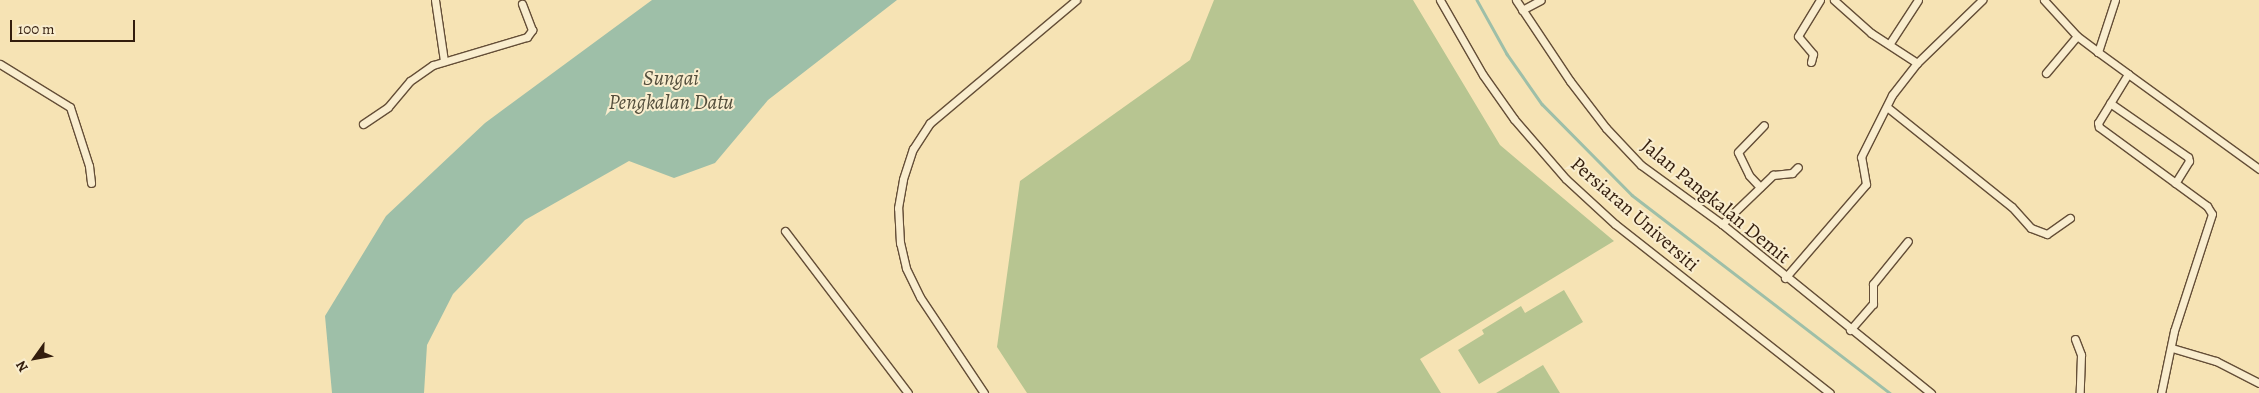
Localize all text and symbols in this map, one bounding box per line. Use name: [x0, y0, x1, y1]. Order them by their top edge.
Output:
scale bar: [12, 10, 138, 42]
text: 100 m: [18, 19, 55, 39]
water label: Sungai Pengkalan Datu: [608, 65, 734, 115]
street label: Jalan Pangkalan Demit: [1636, 133, 1796, 269]
street label: Persiaran Universiti: [1566, 152, 1704, 276]
north arrow: [10, 333, 60, 383]
text: N: [11, 357, 33, 376]

